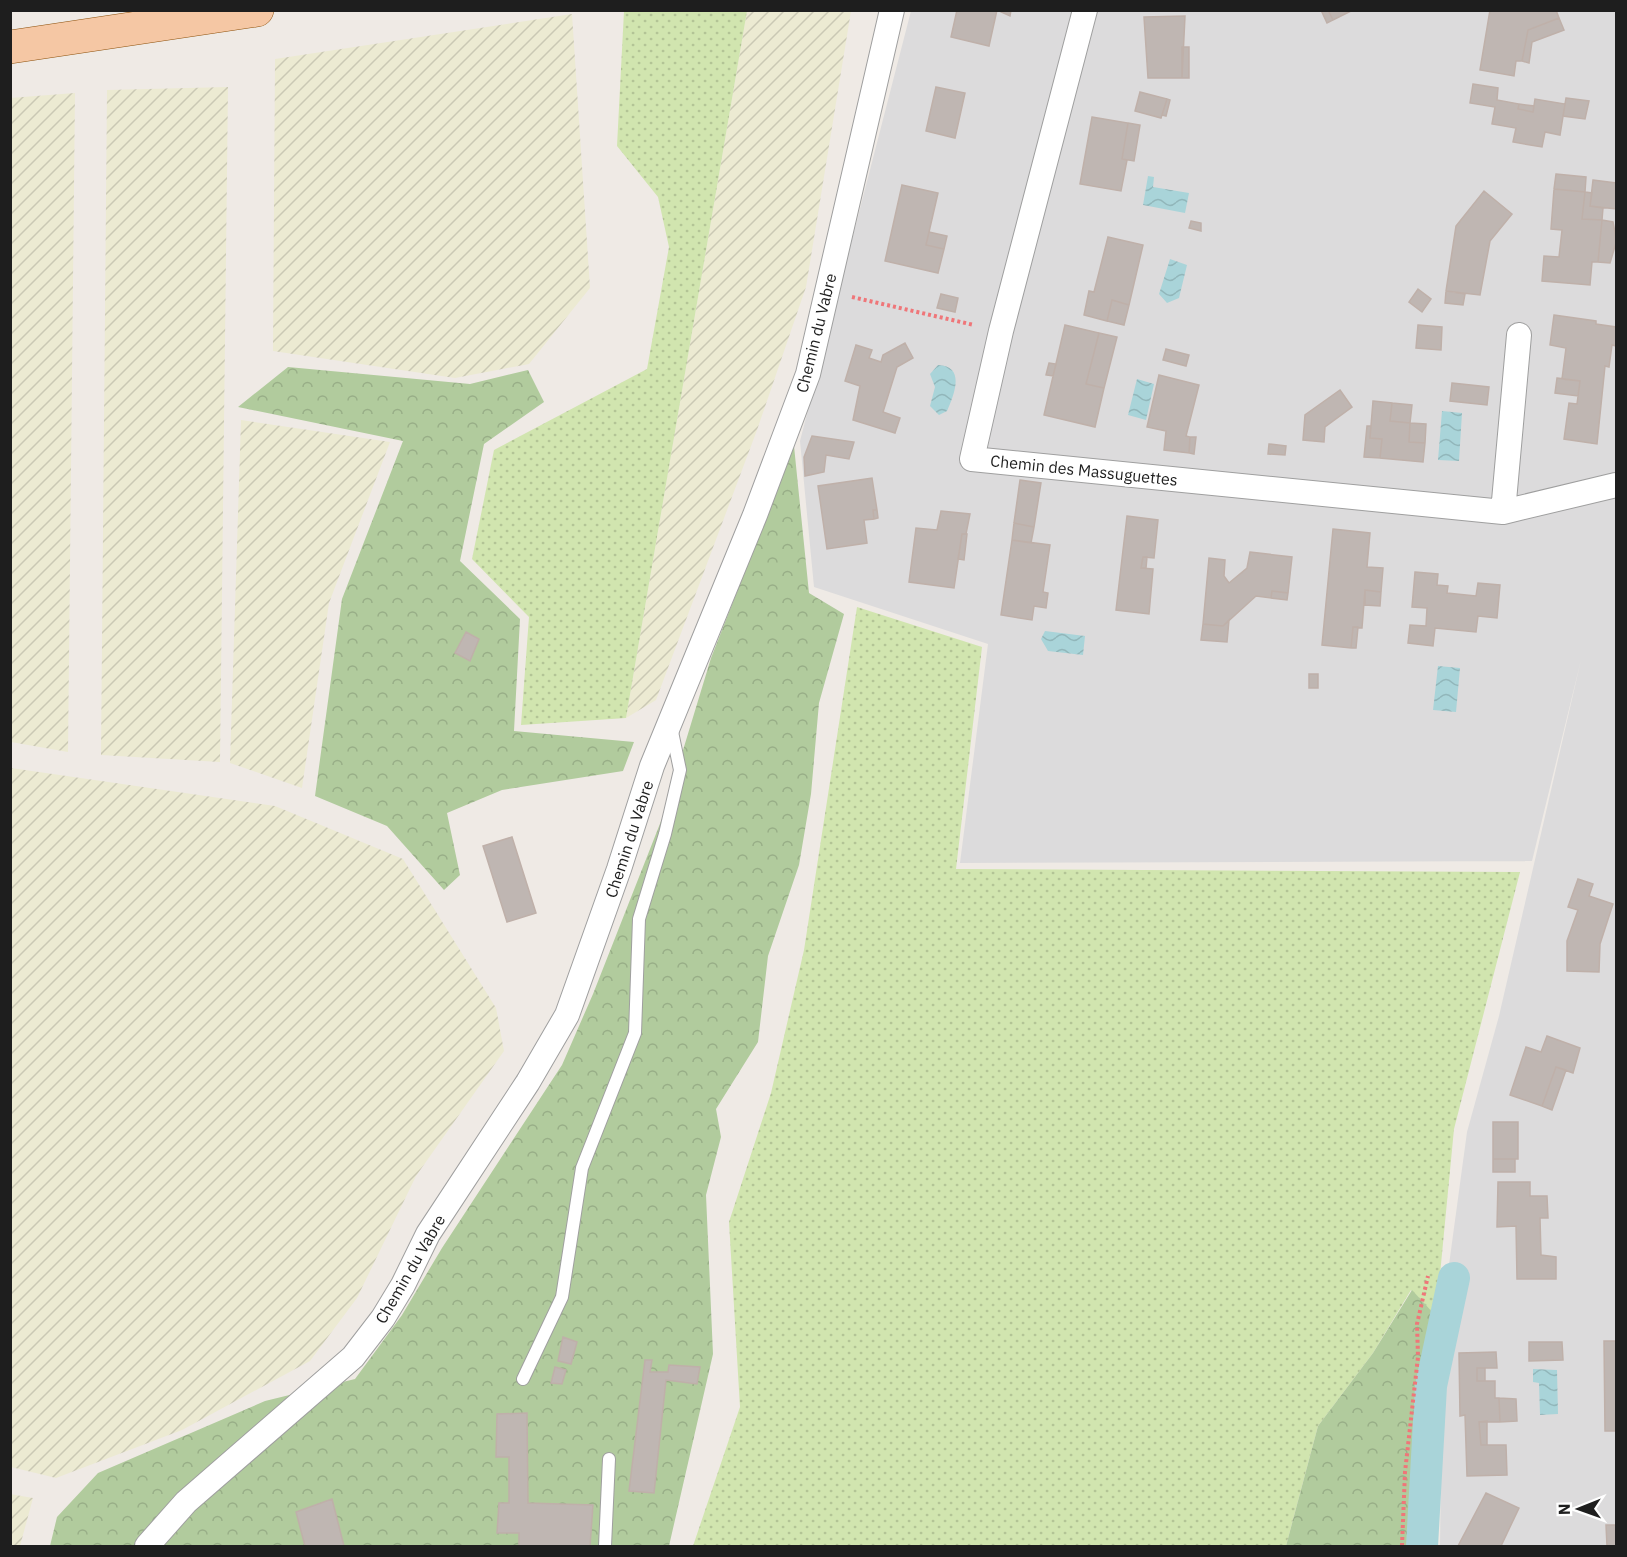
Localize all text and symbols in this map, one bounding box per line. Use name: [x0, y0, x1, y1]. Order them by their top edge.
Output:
street label: Chemin du Vabre: [791, 271, 841, 395]
street label: Chemin des Massuguettes: [989, 450, 1179, 490]
street label: Chemin du Vabre: [601, 777, 657, 900]
street label: Chemin du Vabre: [371, 1211, 449, 1327]
north arrow: [1549, 1479, 1609, 1539]
text: N: [1554, 1503, 1574, 1515]

